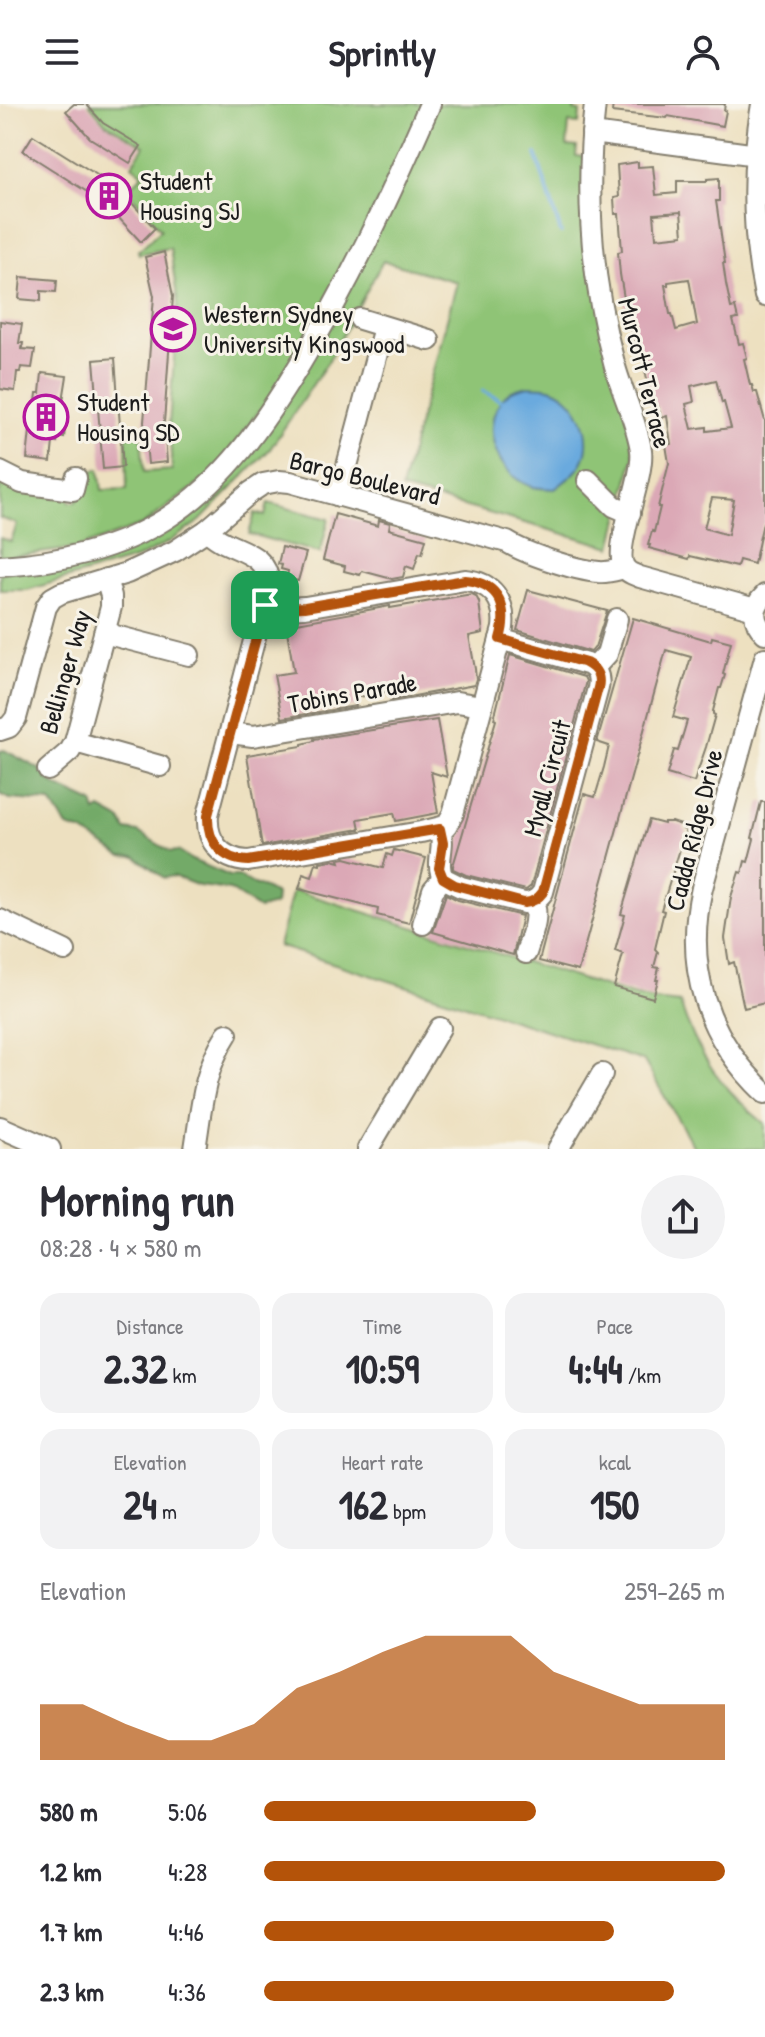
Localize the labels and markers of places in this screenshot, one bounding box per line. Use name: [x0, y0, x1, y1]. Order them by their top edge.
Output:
place label: Student Housing SJ: [140, 163, 240, 228]
building icon: Student Housing SJ: [85, 172, 133, 220]
place label: Western Sydney University Kingswood: [204, 296, 404, 361]
school or university icon: Western Sydney University Kingswood: [149, 305, 197, 353]
place label: Student Housing SD: [77, 384, 180, 449]
building icon: Student Housing SD: [22, 393, 70, 441]
pin: [231, 571, 299, 639]

